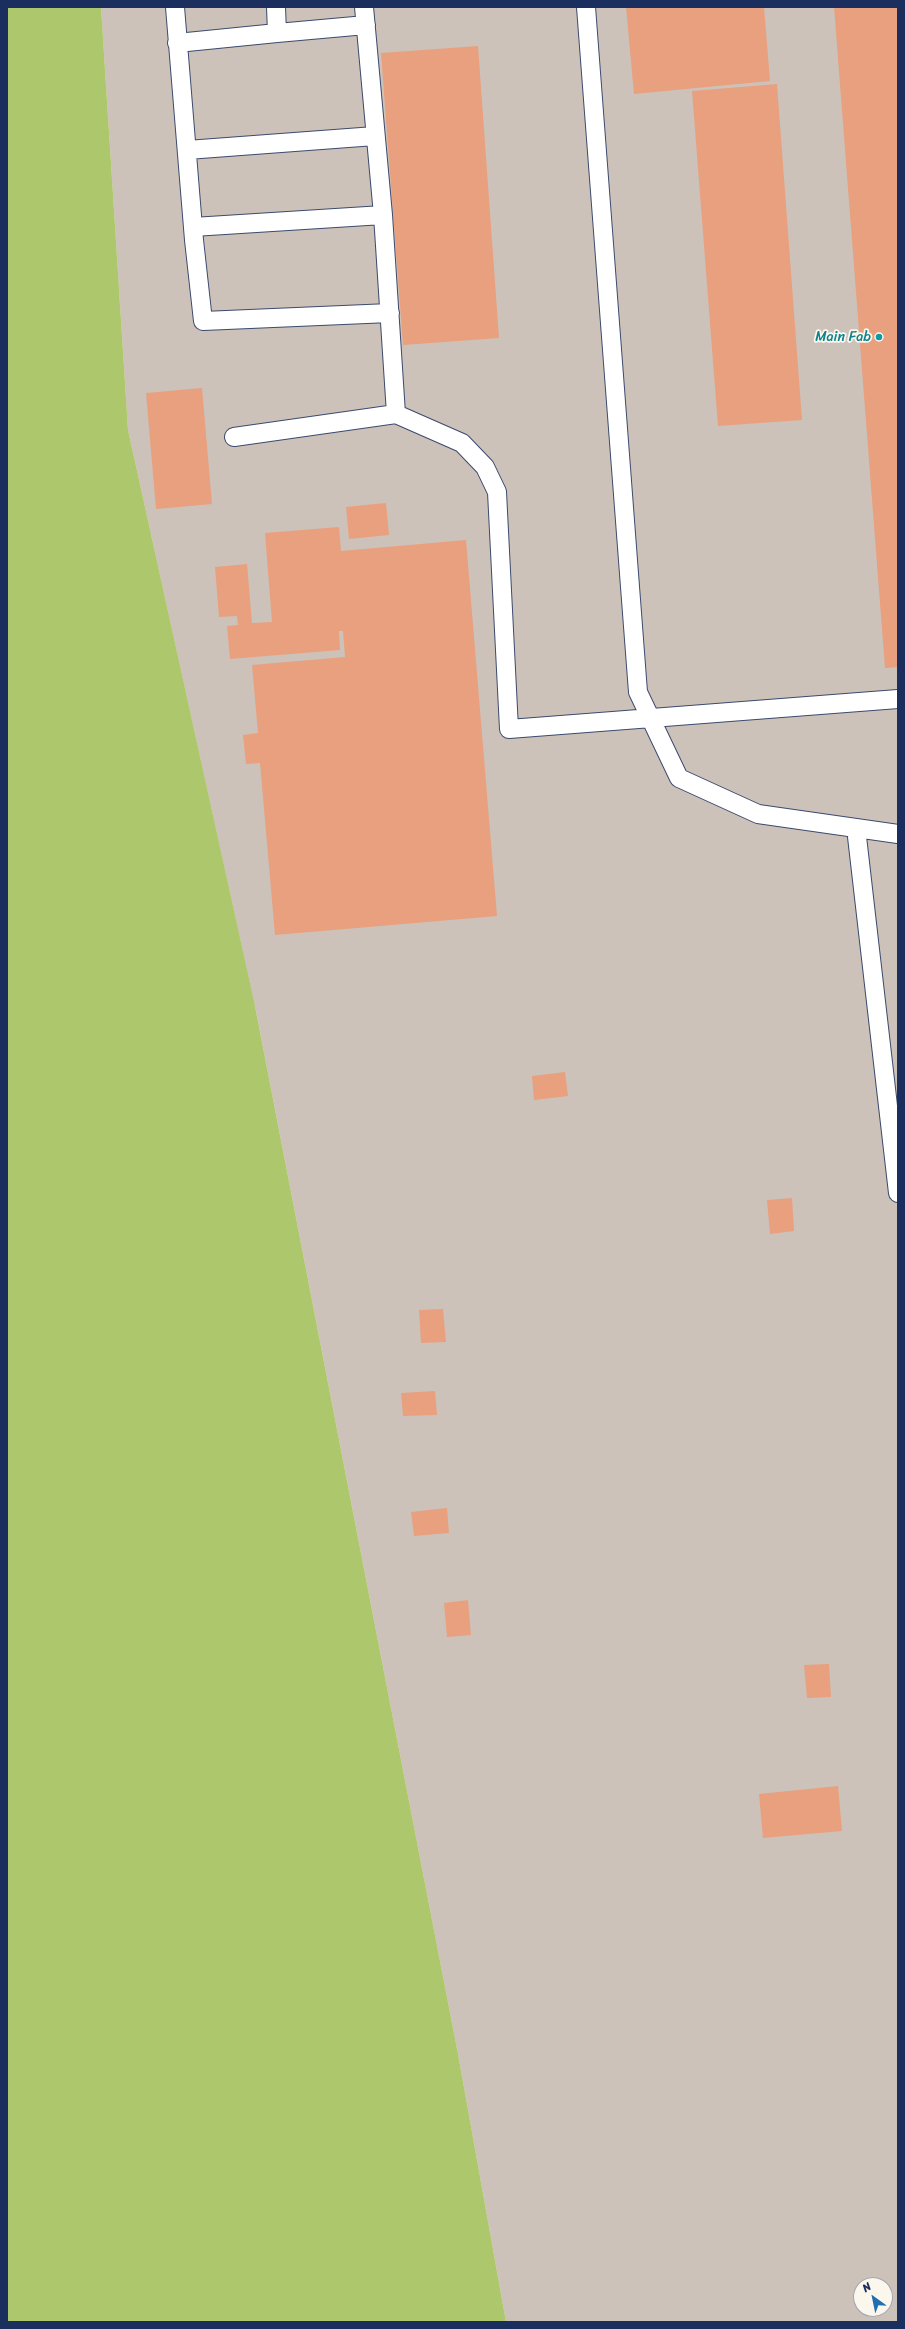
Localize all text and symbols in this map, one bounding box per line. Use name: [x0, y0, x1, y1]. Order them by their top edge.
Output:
place label: Main Fab: [815, 329, 871, 345]
marker: Main Fab: [874, 332, 884, 342]
north arrow: [853, 2277, 893, 2317]
text: N: [858, 2277, 875, 2297]

